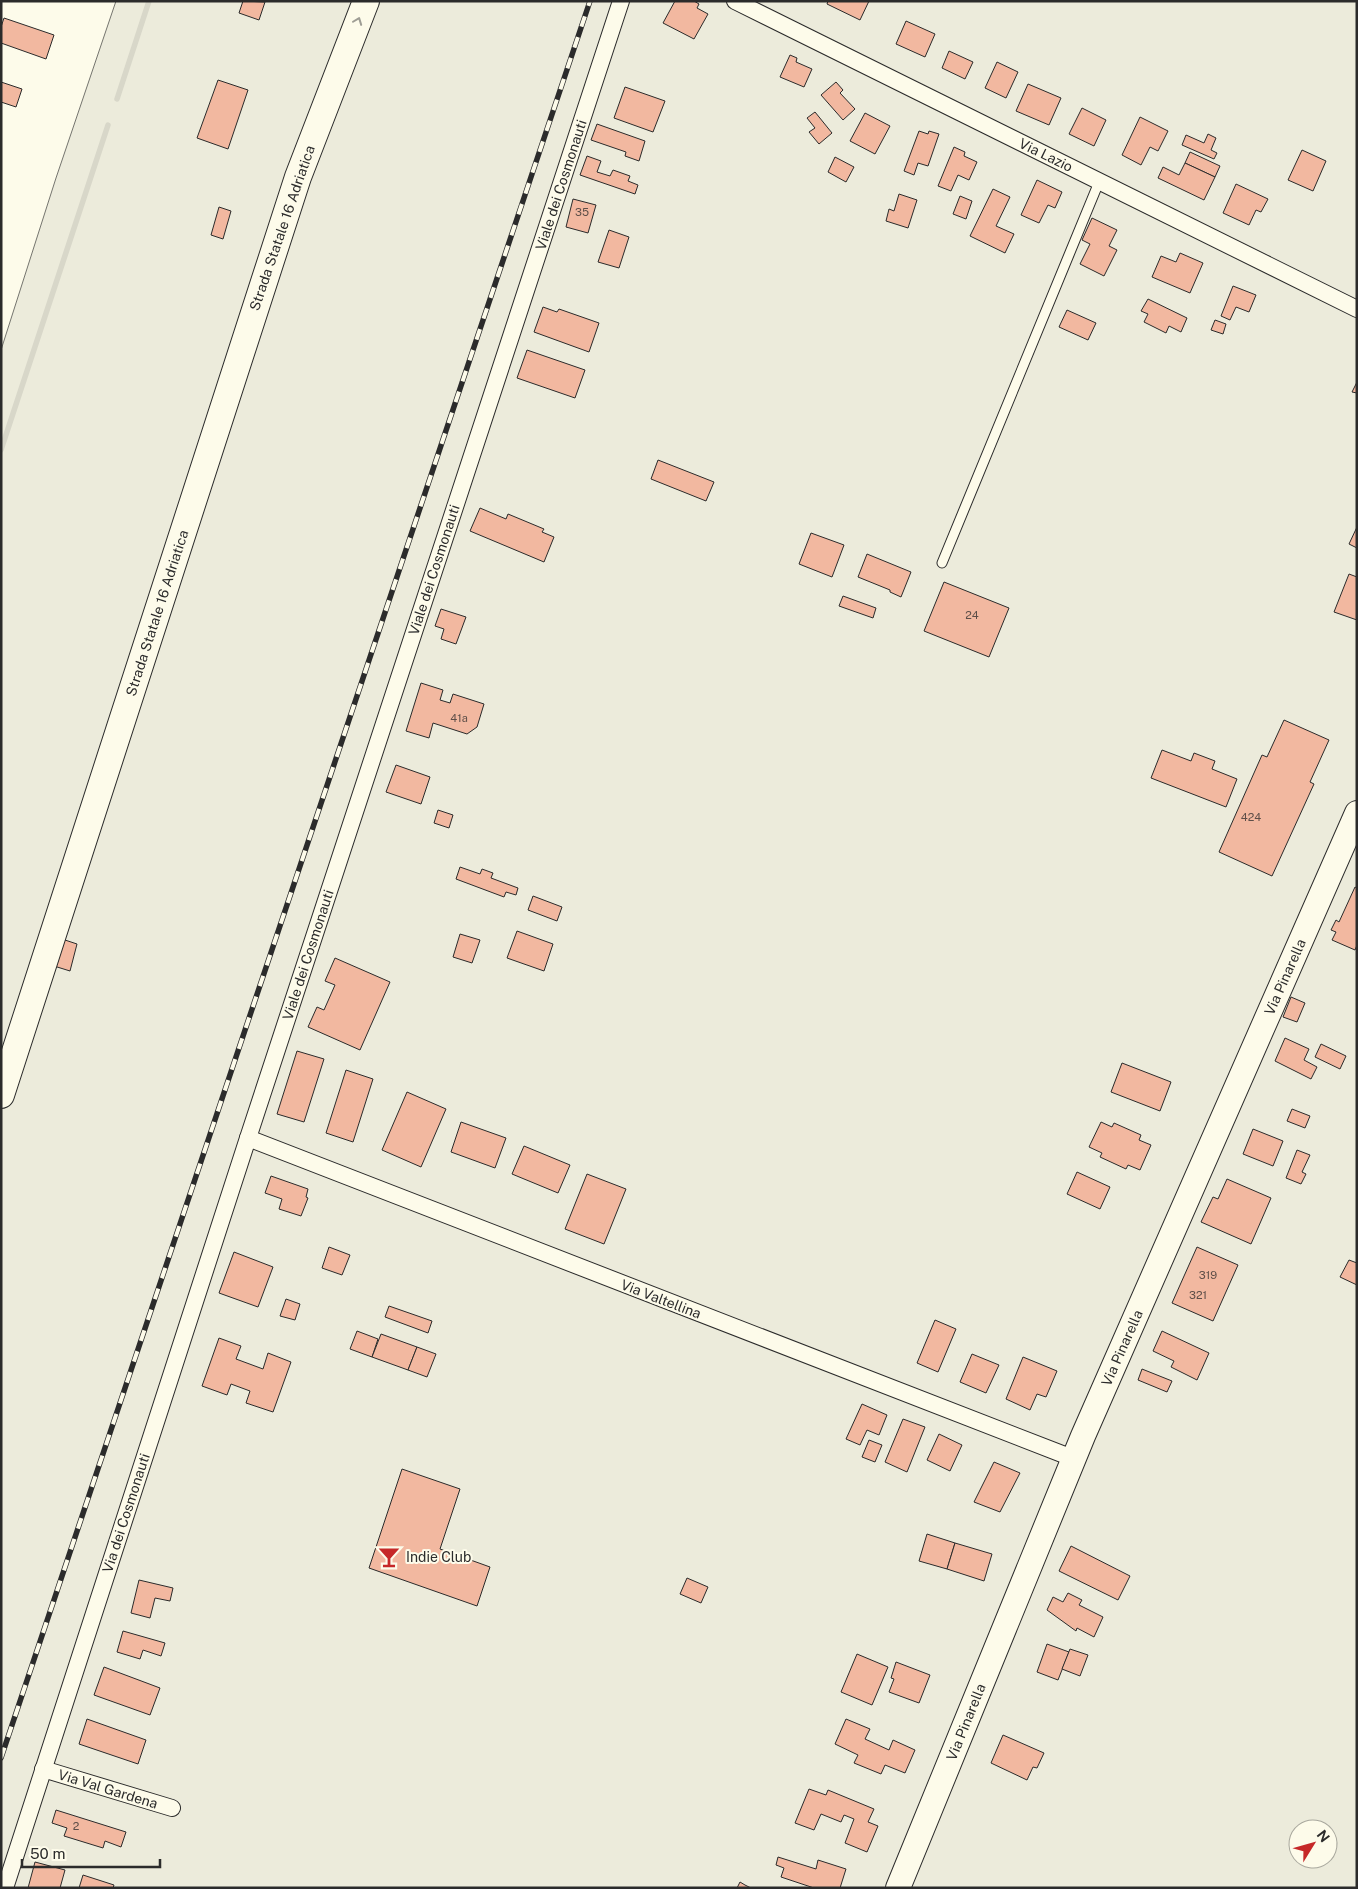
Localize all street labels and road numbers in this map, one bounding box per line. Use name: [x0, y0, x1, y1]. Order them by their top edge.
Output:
street label: Viale dei Cosmonauti: [532, 118, 590, 252]
street label: Via Lazio: [1017, 135, 1076, 175]
street label: Strada Statale 16 Adriatica: [246, 143, 318, 313]
street label: Viale dei Cosmonauti: [405, 503, 463, 637]
street label: Strada Statale 16 Adriatica: [123, 528, 191, 698]
street label: Viale dei Cosmonauti: [279, 888, 337, 1022]
street label: Via Pinarella: [1261, 937, 1309, 1017]
street label: Via Valtellina: [619, 1276, 703, 1322]
street label: Via Pinarella: [1098, 1308, 1146, 1388]
street label: Via dei Cosmonauti: [99, 1451, 153, 1575]
street label: Via Pinarella: [943, 1681, 989, 1763]
street label: Via Val Gardena: [56, 1766, 160, 1812]

